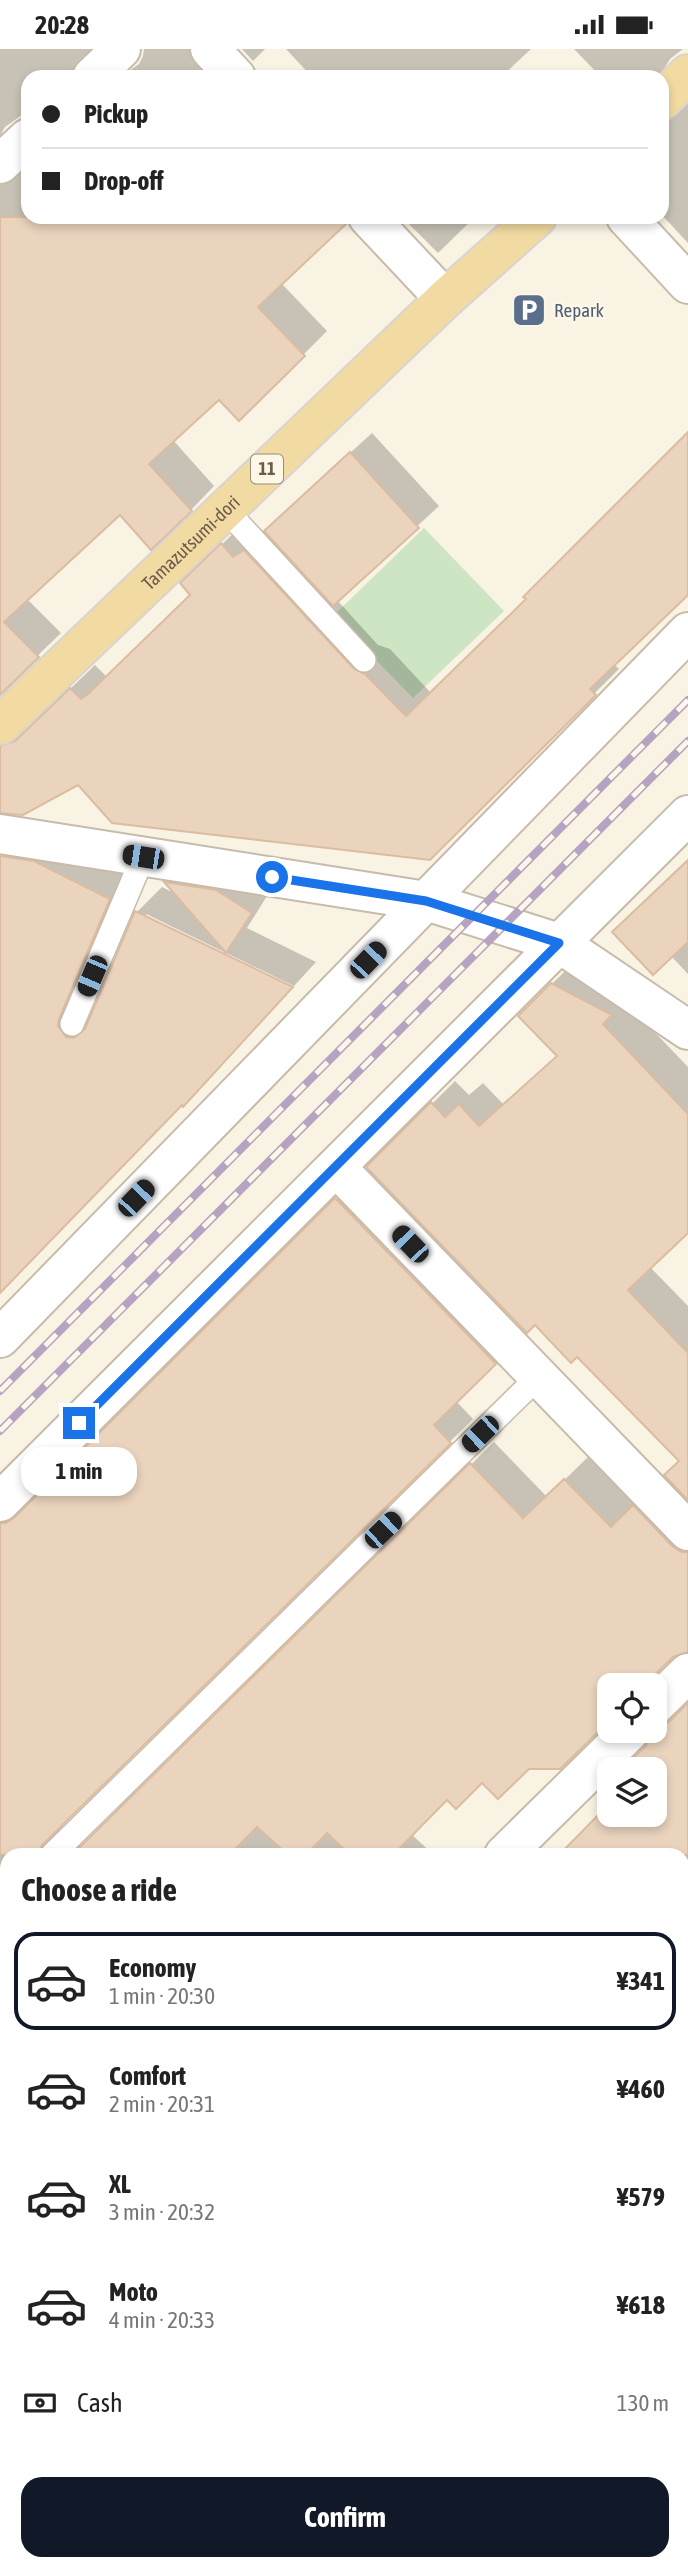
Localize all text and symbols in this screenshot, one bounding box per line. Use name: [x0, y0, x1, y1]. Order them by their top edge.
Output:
text: 20:28: [35, 10, 89, 40]
text: Pickup: [84, 99, 148, 129]
text: Drop-off: [84, 166, 164, 196]
parking icon: Repark: [510, 291, 548, 329]
place label: Repark: [554, 299, 605, 321]
road number: 11: [251, 455, 283, 483]
street label: Tamazutsumi-dori: [137, 491, 244, 594]
car: [121, 843, 166, 871]
route start: [256, 861, 288, 893]
car: [346, 938, 391, 982]
car: [75, 953, 110, 999]
car: [114, 1176, 159, 1220]
car: [388, 1222, 433, 1266]
route end: [63, 1407, 95, 1439]
car: [458, 1412, 503, 1456]
callout: 1 min: [21, 1447, 137, 1497]
text: 1 min: [56, 1458, 102, 1484]
car: [361, 1508, 406, 1552]
map controls: [597, 1673, 667, 1827]
button: locate: [597, 1673, 667, 1743]
button: layers: [597, 1757, 667, 1827]
text: Choose a ride: [21, 1871, 177, 1908]
icon: car: [25, 1950, 88, 2013]
text: Economy: [109, 1953, 196, 1983]
text: ¥341: [617, 1966, 665, 1996]
text: 1 min · 20:30: [109, 1983, 215, 2009]
icon: car: [25, 2058, 88, 2121]
text: Comfort: [109, 2061, 186, 2091]
text: ¥460: [617, 2074, 665, 2104]
text: 2 min · 20:31: [109, 2091, 215, 2117]
icon: car: [25, 2166, 88, 2229]
text: XL: [109, 2169, 131, 2199]
text: ¥579: [617, 2182, 665, 2212]
text: 3 min · 20:32: [109, 2199, 215, 2225]
icon: car: [25, 2274, 88, 2337]
text: Moto: [109, 2277, 158, 2307]
text: ¥618: [617, 2290, 665, 2320]
text: 4 min · 20:33: [109, 2307, 215, 2333]
icon: cash: [21, 2384, 59, 2422]
text: Cash: [77, 2388, 123, 2418]
text: 130 m: [617, 2390, 669, 2416]
button: Confirm: [21, 2477, 669, 2557]

